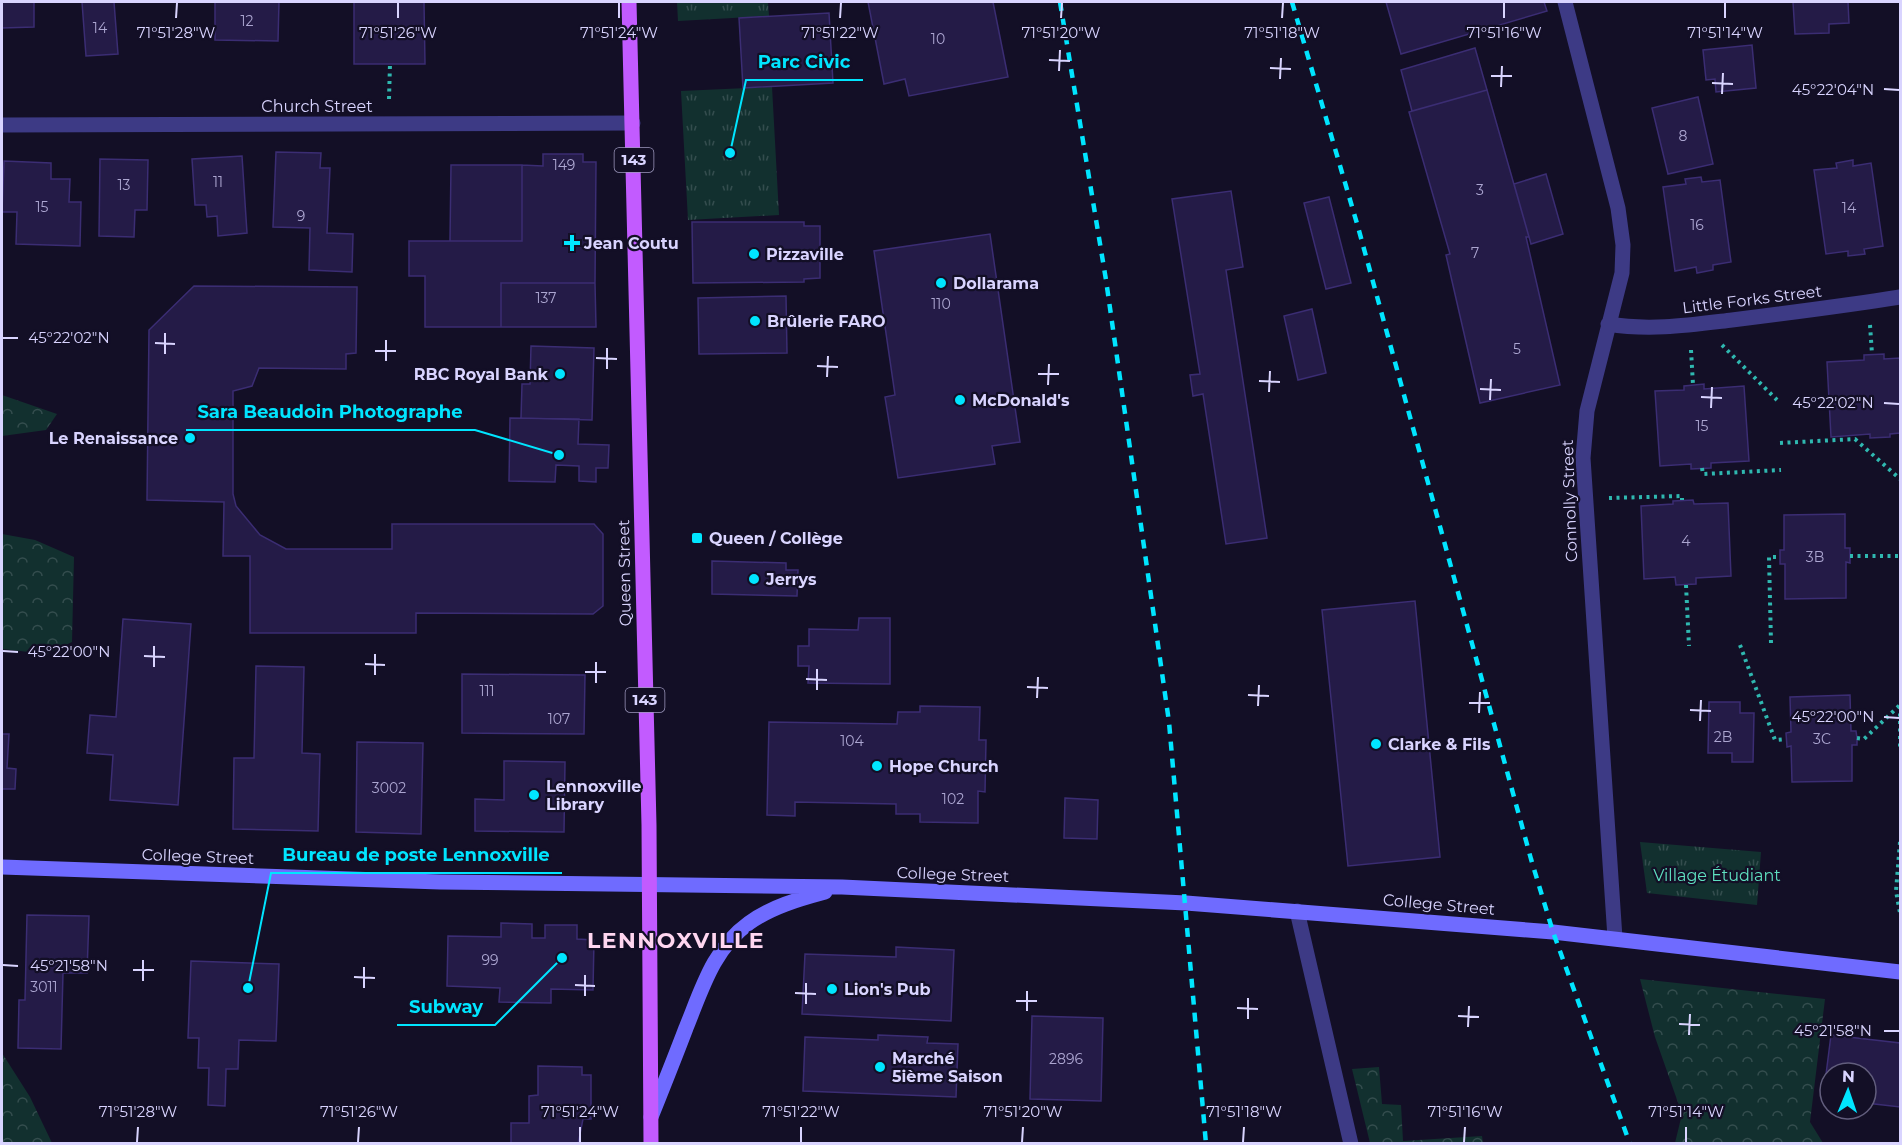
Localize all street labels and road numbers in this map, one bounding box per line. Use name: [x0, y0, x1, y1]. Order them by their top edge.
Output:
street label: Church Street: [261, 97, 373, 116]
road number: 143: [614, 148, 654, 172]
street label: Little Forks Street: [1681, 281, 1823, 317]
street label: Connolly Street: [1558, 439, 1581, 563]
street label: Queen Street: [614, 519, 635, 627]
road number: 143: [626, 688, 664, 712]
street label: College Street: [141, 845, 255, 868]
street label: College Street: [896, 863, 1010, 886]
street label: College Street: [1382, 890, 1496, 919]

